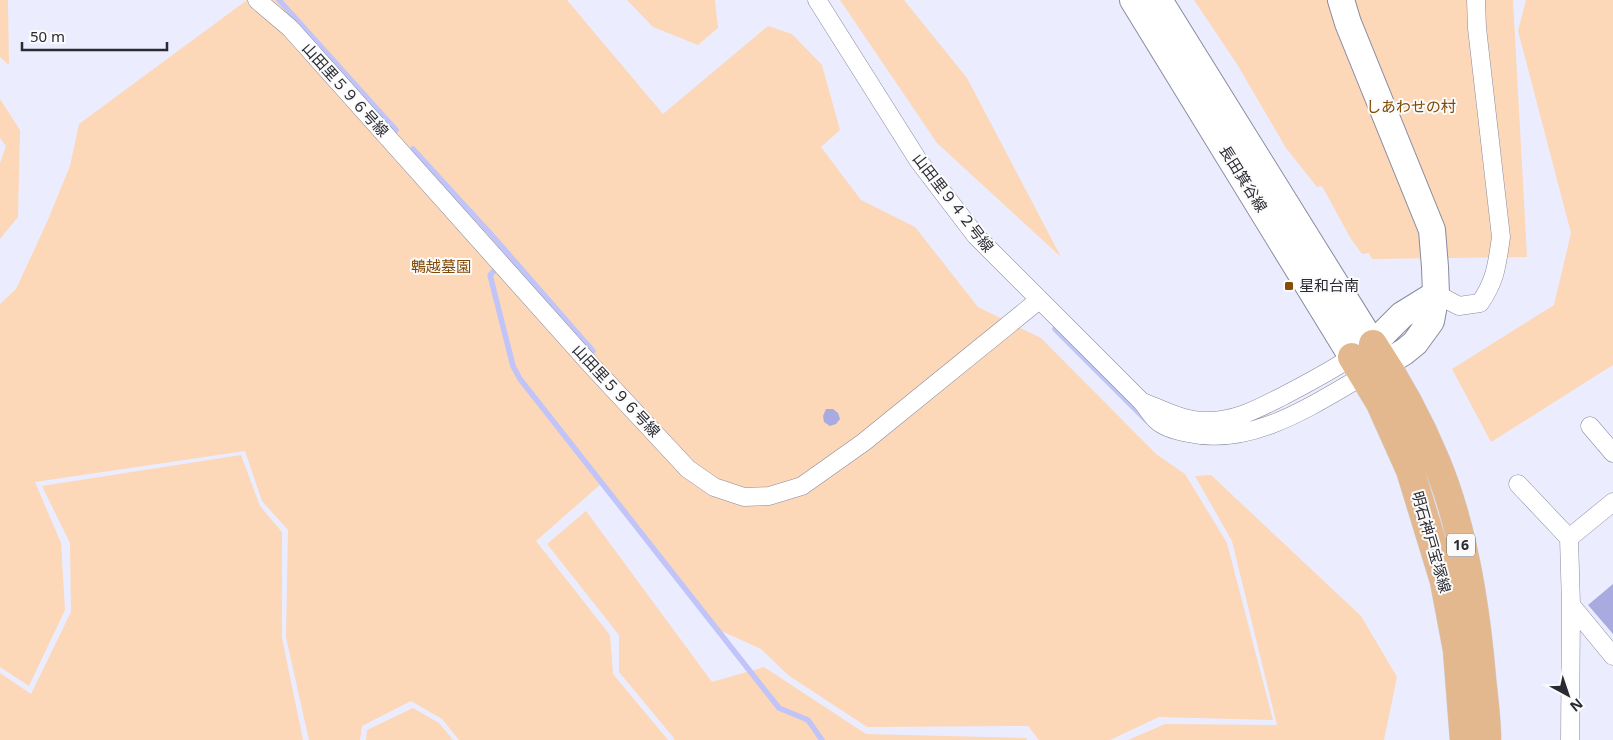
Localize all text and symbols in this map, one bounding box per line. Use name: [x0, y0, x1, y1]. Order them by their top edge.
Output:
scale bar: [22, 20, 168, 52]
text: 50 m: [30, 26, 65, 46]
street label: 山田里５９６号線: [298, 38, 393, 141]
park label: しあわせの村: [1366, 96, 1456, 116]
street label: 長田箕谷線: [1215, 141, 1272, 216]
street label: 山田里９４２号線: [909, 149, 999, 256]
park label: 鵯越墓園: [411, 256, 471, 276]
place label: 星和台南: [1299, 275, 1359, 295]
marker: 星和台南: [1283, 280, 1295, 292]
street label: 山田里５９６号線: [568, 340, 665, 441]
street label: 明石神戸宝塚線: [1408, 488, 1456, 595]
road number: 16: [1447, 534, 1475, 556]
north arrow: [1543, 670, 1593, 720]
text: N: [1566, 694, 1587, 716]

